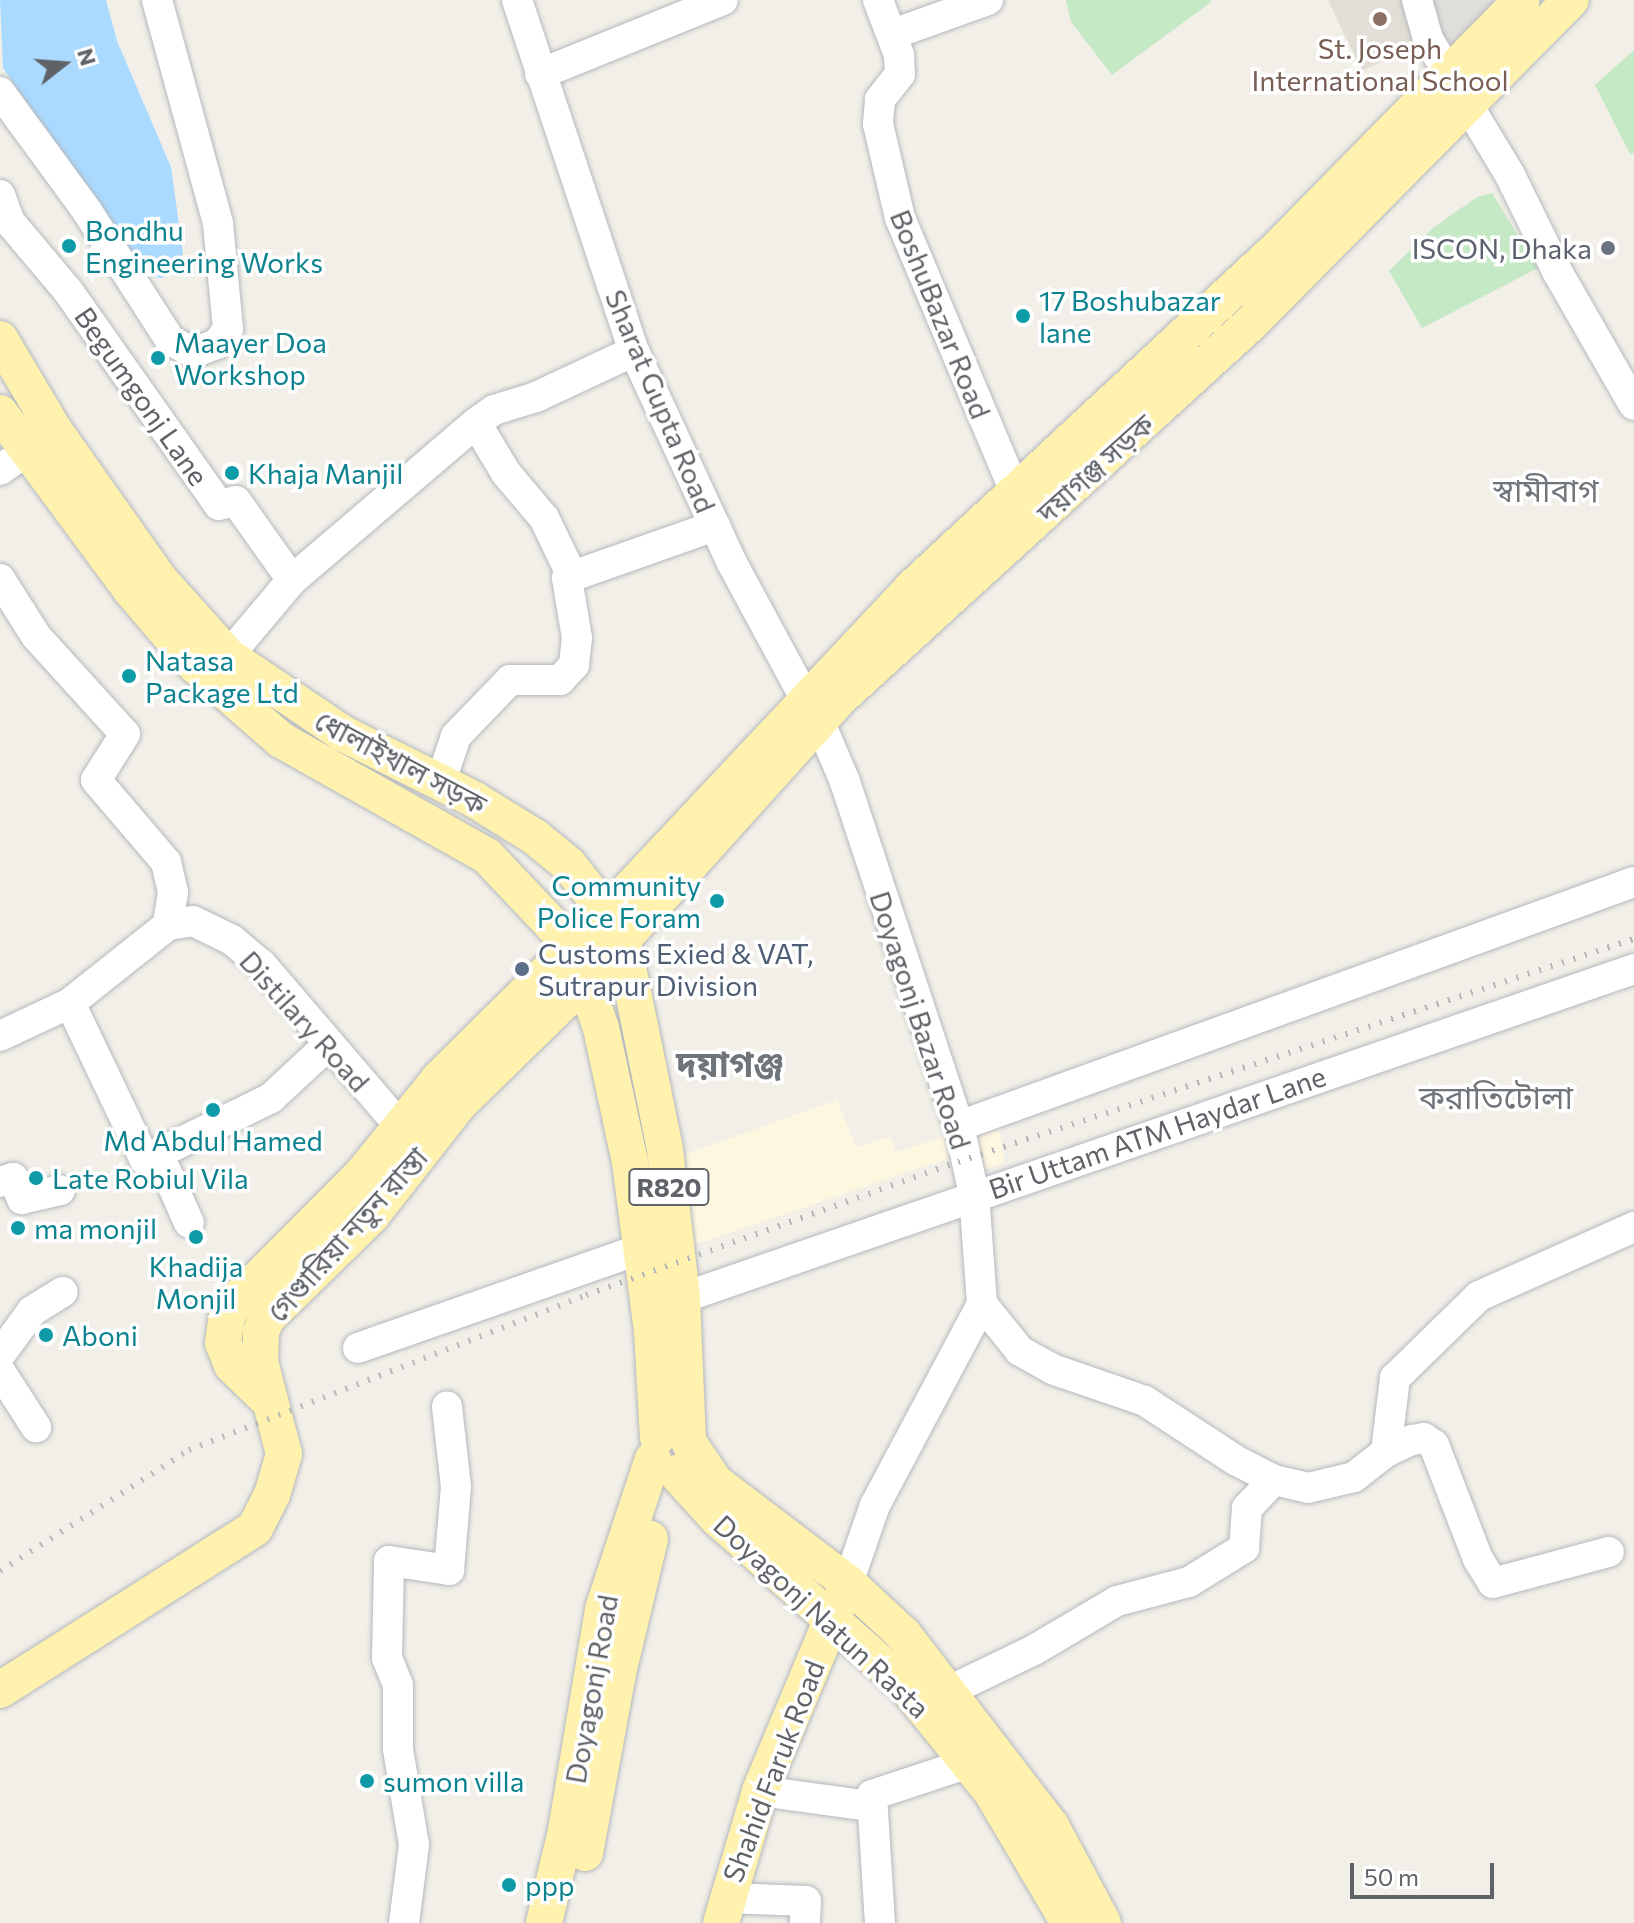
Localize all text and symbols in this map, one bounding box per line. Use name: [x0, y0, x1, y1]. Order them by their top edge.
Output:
marker: St. Joseph International School: [1371, 10, 1389, 28]
north arrow: [24, 24, 104, 104]
place label: St. Joseph International School: [1251, 31, 1509, 97]
text: N: [72, 45, 103, 69]
street label: BoshuBazar Road: [884, 205, 998, 423]
place label: Bondhu Engineering Works: [85, 213, 323, 279]
place label: ISCON, Dhaka: [1412, 231, 1592, 265]
marker: Bondhu Engineering Works: [60, 237, 78, 255]
marker: ISCON, Dhaka: [1599, 239, 1617, 257]
place label: 17 Boshubazar lane: [1039, 283, 1221, 349]
street label: Sharat Gupta Road: [599, 284, 723, 518]
street label: Begumgonj Lane: [68, 300, 216, 492]
marker: 17 Boshubazar lane: [1014, 307, 1032, 325]
place label: Maayer Doa Workshop: [174, 325, 327, 391]
marker: Maayer Doa Workshop: [149, 349, 167, 367]
street label: দয়াগঞ্জ সড়ক: [1030, 407, 1160, 529]
place label: Khaja Manjil: [248, 456, 403, 490]
marker: Khaja Manjil: [223, 464, 241, 482]
district label: স্বামীবাগ: [1493, 470, 1599, 508]
place label: Natasa Package Ltd: [145, 643, 299, 709]
marker: Natasa Package Ltd: [120, 667, 138, 685]
street label: ধোলাইখাল সড়ক: [310, 703, 492, 821]
place label: Community Police Foram: [537, 868, 701, 934]
street label: Doyagonj Bazar Road: [863, 887, 979, 1153]
marker: Community Police Foram: [708, 892, 726, 910]
place label: Customs Exied & VAT, Sutrapur Division: [538, 936, 813, 1002]
street label: Distilary Road: [233, 944, 377, 1098]
marker: Customs Exied & VAT, Sutrapur Division: [513, 960, 531, 978]
district label: দয়াগঞ্জ: [676, 1041, 784, 1085]
street label: Bir Uttam ATM Haydar Lane: [984, 1058, 1330, 1206]
district label: করাতিটোলা: [1419, 1077, 1573, 1115]
marker: Md Abdul Hamed: [204, 1101, 222, 1119]
place label: Md Abdul Hamed: [103, 1123, 323, 1157]
street label: গেণ্ডারিয়া নতুন রাস্তা: [260, 1140, 434, 1328]
place label: Late Robiul Vila: [52, 1161, 249, 1195]
road number: R820: [627, 1165, 711, 1209]
marker: Late Robiul Vila: [27, 1169, 45, 1187]
place label: ma monjil: [34, 1211, 157, 1245]
marker: ma monjil: [9, 1219, 27, 1237]
marker: Khadija Monjil: [187, 1228, 205, 1246]
place label: Khadija Monjil: [149, 1249, 243, 1315]
place label: Aboni: [62, 1318, 138, 1352]
marker: Aboni: [37, 1326, 55, 1344]
street label: Doyagonj Natun Rasta: [707, 1507, 937, 1725]
street label: Doyagonj Road: [558, 1592, 624, 1786]
street label: Shahid Faruk Road: [715, 1655, 831, 1887]
place label: sumon villa: [383, 1764, 524, 1798]
marker: sumon villa: [358, 1772, 376, 1790]
scale bar: [1354, 1847, 1498, 1897]
text: 50 m: [1364, 1862, 1419, 1891]
place label: ppp: [525, 1868, 575, 1902]
marker: ppp: [500, 1876, 518, 1894]

